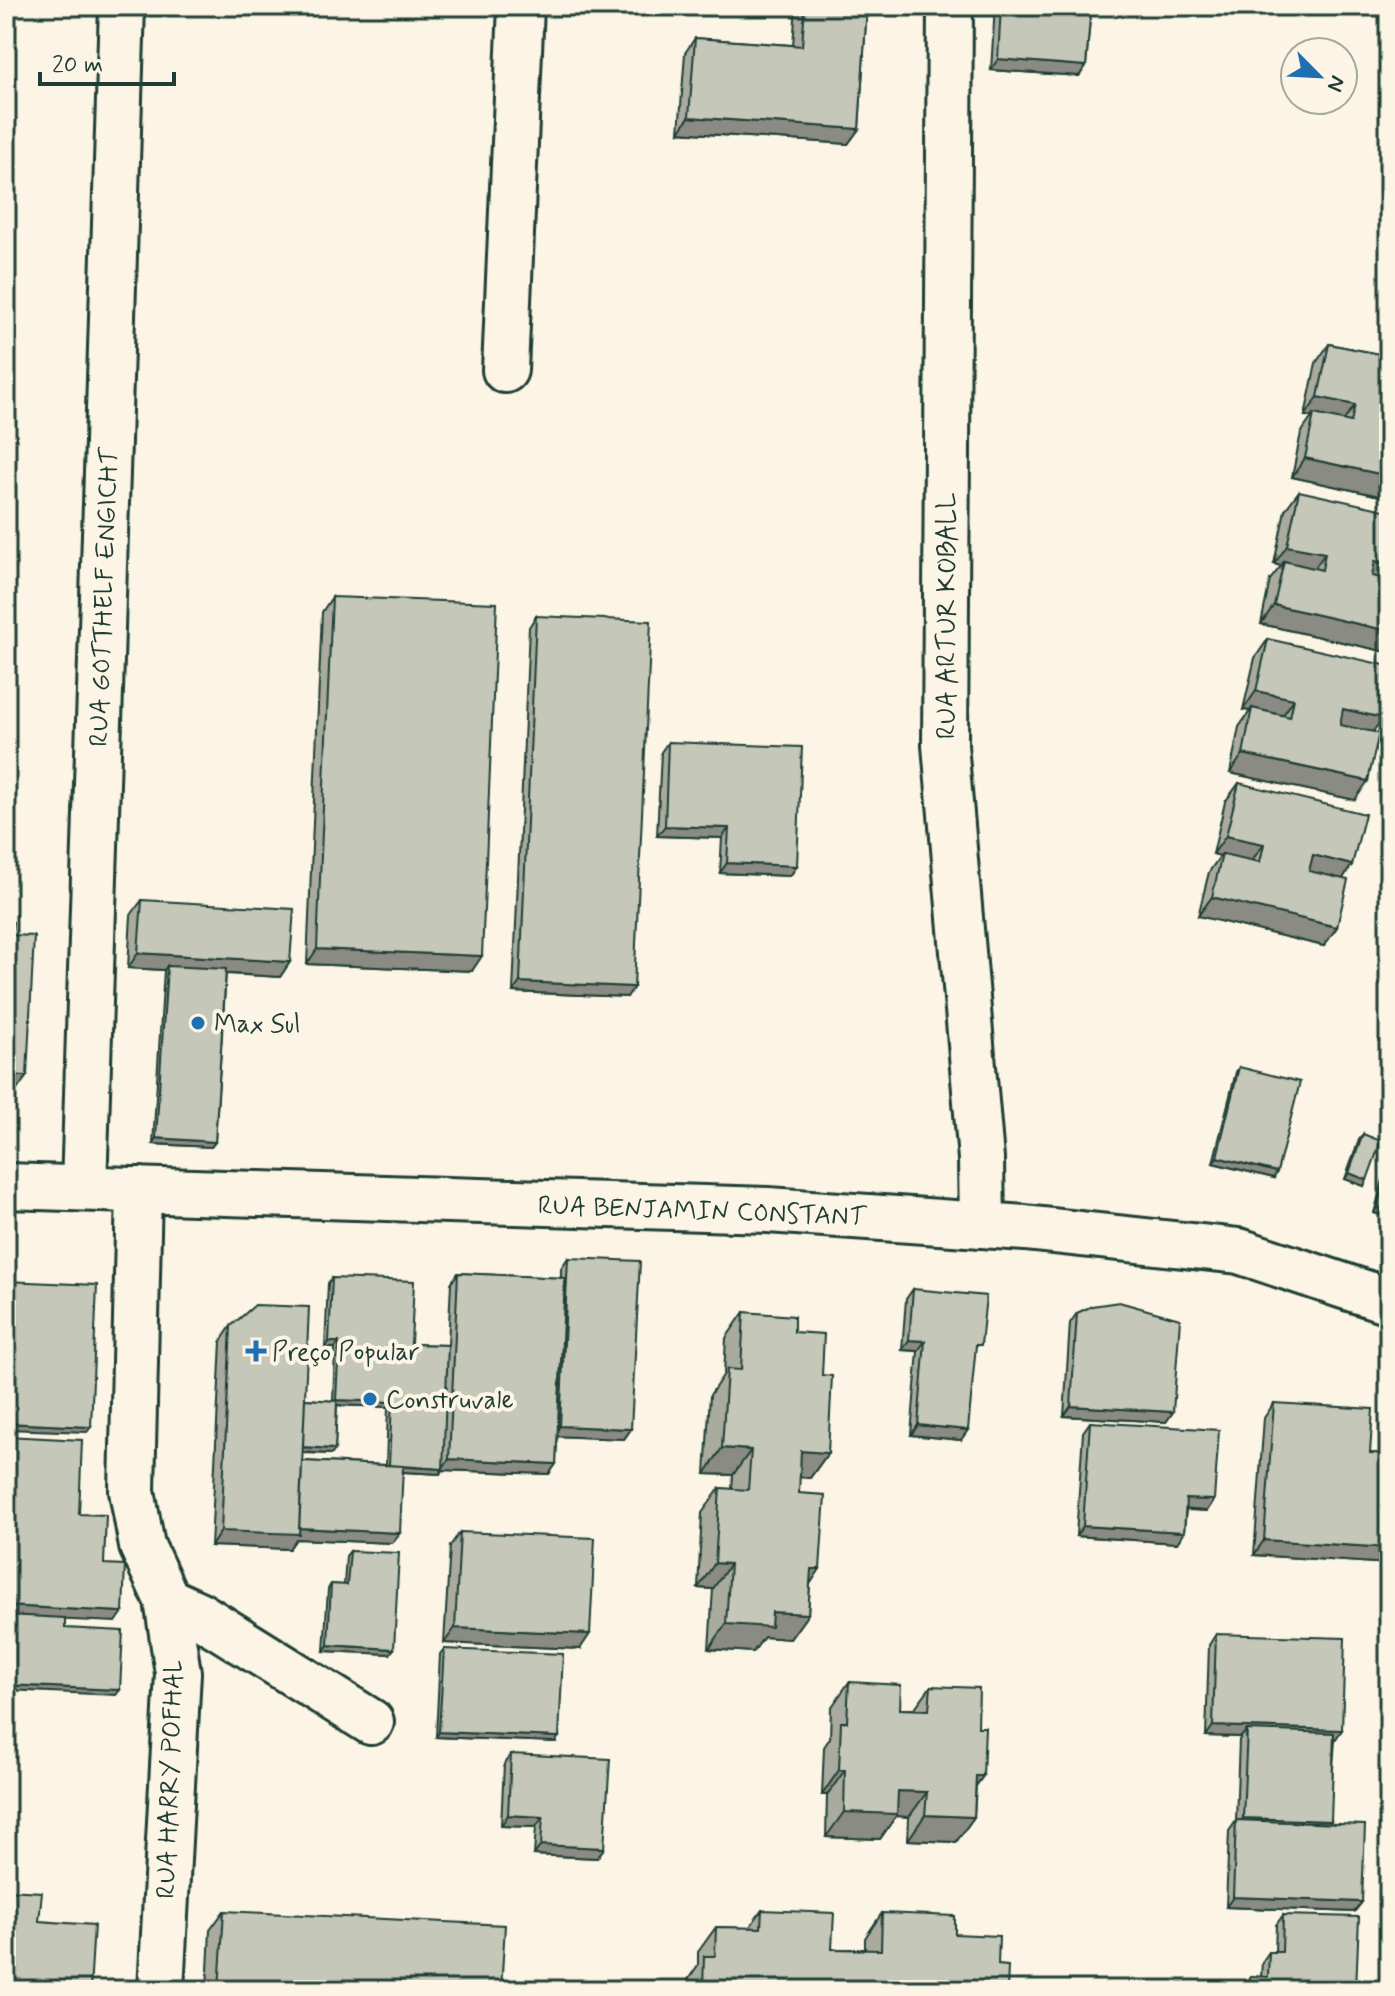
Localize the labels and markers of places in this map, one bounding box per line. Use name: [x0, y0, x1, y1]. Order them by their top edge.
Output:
place label: Max Sul: [214, 1008, 301, 1042]
marker: Max Sul: [189, 1014, 207, 1032]
place label: Preço Popular: [272, 1336, 420, 1370]
marker: Preço Popular: [247, 1342, 265, 1360]
place label: Construvale: [386, 1384, 514, 1418]
marker: Construvale: [361, 1390, 379, 1408]

